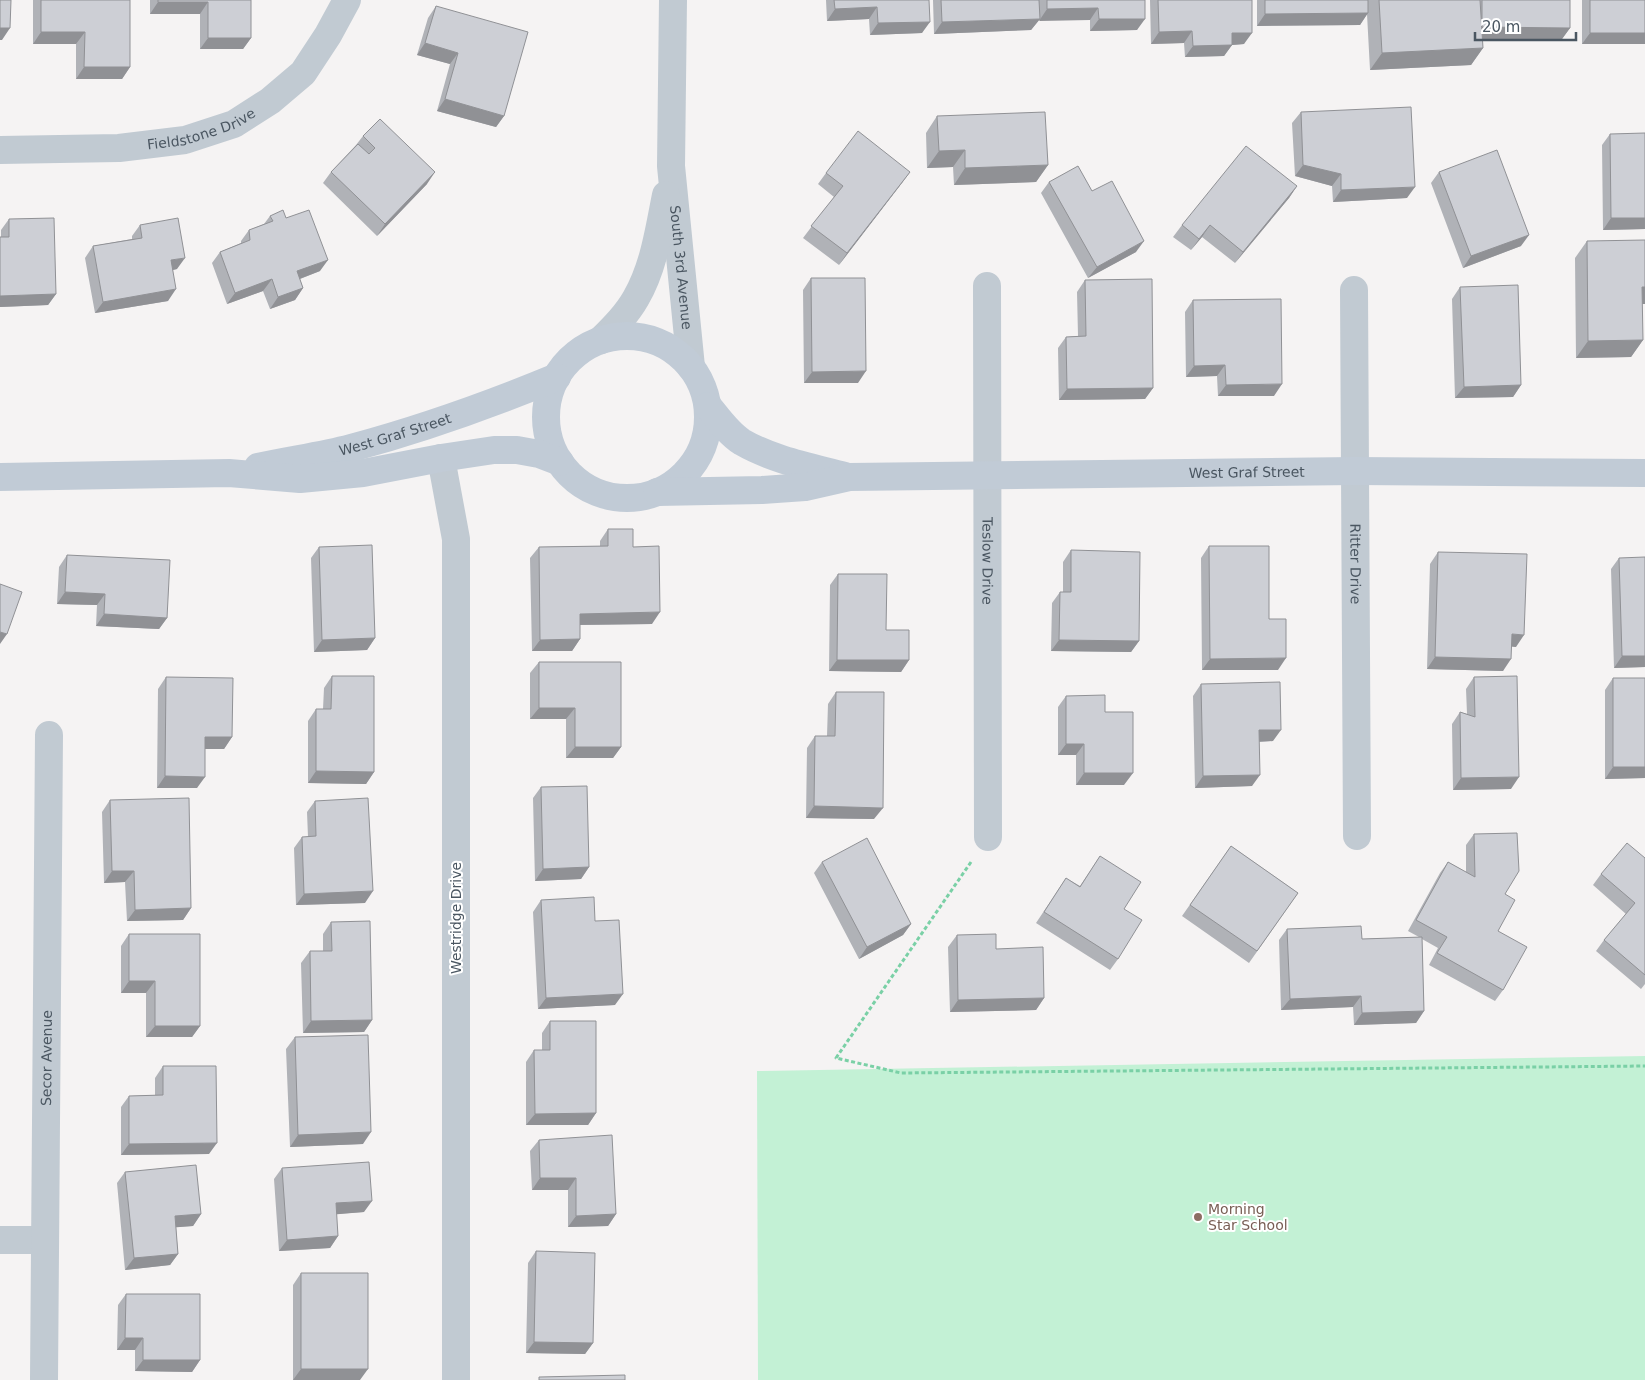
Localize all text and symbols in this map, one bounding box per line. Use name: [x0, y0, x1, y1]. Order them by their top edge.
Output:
scale bar: [1475, 10, 1576, 42]
text: 20 m: [1482, 18, 1520, 36]
street label: Fieldstone Drive: [146, 105, 258, 153]
street label: South 3rd Avenue: [667, 204, 695, 330]
street label: West Graf Street: [337, 410, 454, 459]
street label: West Graf Street: [1189, 464, 1305, 481]
street label: Teslow Drive: [979, 516, 996, 605]
street label: Ritter Drive: [1347, 524, 1364, 604]
street label: Westridge Drive: [448, 862, 464, 974]
street label: Secor Avenue: [38, 1010, 55, 1106]
place label: Morning Star School: [1208, 1201, 1288, 1233]
marker: Morning Star School: [1192, 1211, 1204, 1223]

